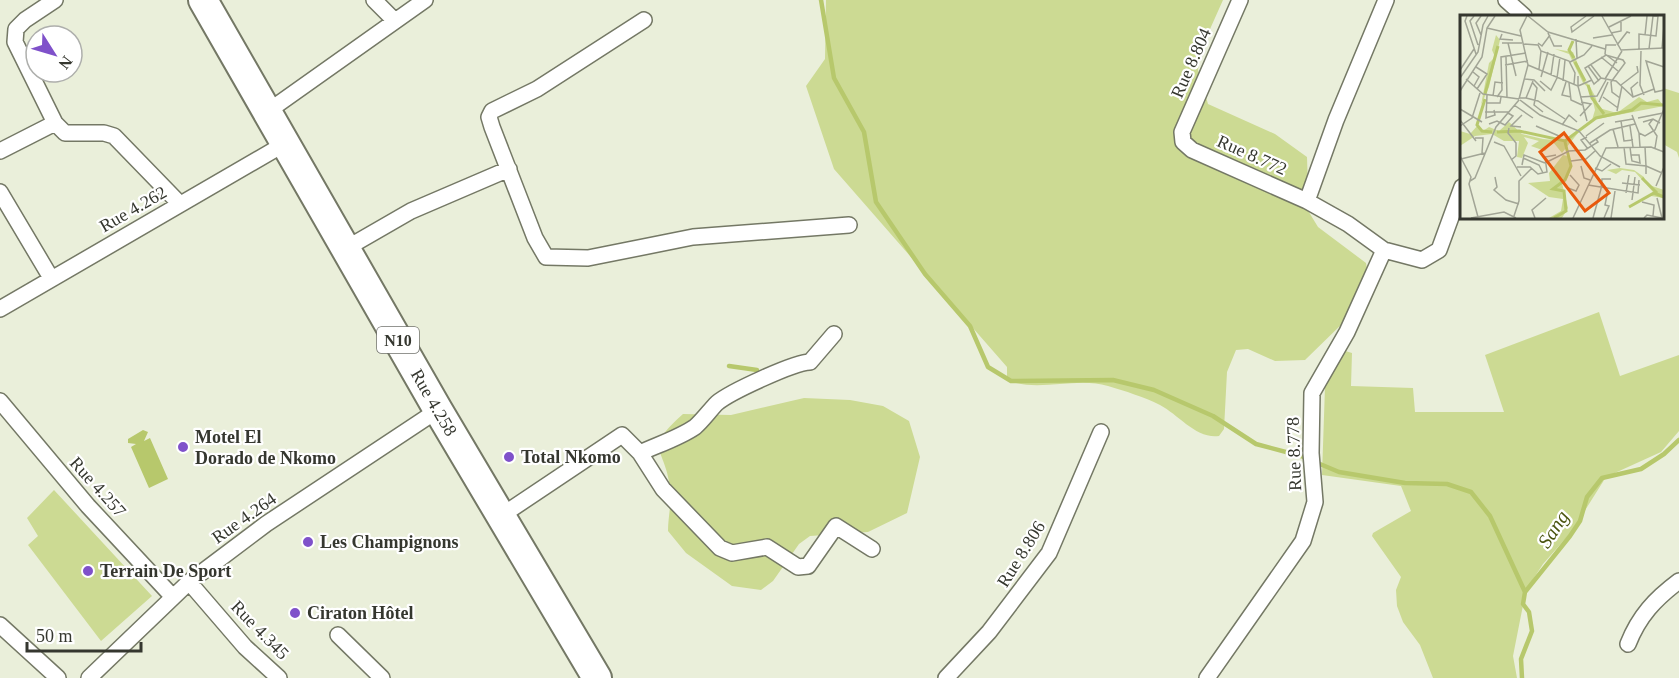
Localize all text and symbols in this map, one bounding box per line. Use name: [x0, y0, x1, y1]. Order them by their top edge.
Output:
inset map: [1460, 15, 1664, 219]
north arrow: [24, 24, 84, 84]
street label: Rue 8.804: [1167, 25, 1215, 101]
text: N: [55, 53, 76, 73]
street label: Rue 8.772: [1214, 131, 1290, 179]
street label: Rue 4.262: [96, 182, 170, 236]
road number: N10: [377, 327, 419, 353]
street label: Rue 4.258: [407, 365, 461, 440]
street label: Rue 8.778: [1283, 417, 1305, 491]
place label: Motel El Dorado de Nkomo: [195, 427, 336, 468]
marker: Motel El Dorado de Nkomo: [176, 440, 190, 454]
place label: Total Nkomo: [521, 447, 621, 467]
marker: Total Nkomo: [502, 450, 516, 464]
street label: Rue 4.257: [66, 453, 130, 521]
street label: Rue 4.264: [208, 489, 280, 547]
water label: Sang: [1533, 506, 1574, 552]
street label: Rue 8.806: [993, 517, 1049, 591]
place label: Les Champignons: [320, 532, 459, 552]
marker: Les Champignons: [301, 535, 315, 549]
place label: Terrain De Sport: [100, 561, 231, 581]
marker: Terrain De Sport: [81, 564, 95, 578]
street label: Rue 4.345: [227, 596, 293, 664]
place label: Ciraton Hôtel: [307, 603, 413, 623]
marker: Ciraton Hôtel: [288, 606, 302, 620]
scale bar: [27, 615, 141, 653]
text: 50 m: [36, 626, 73, 646]

